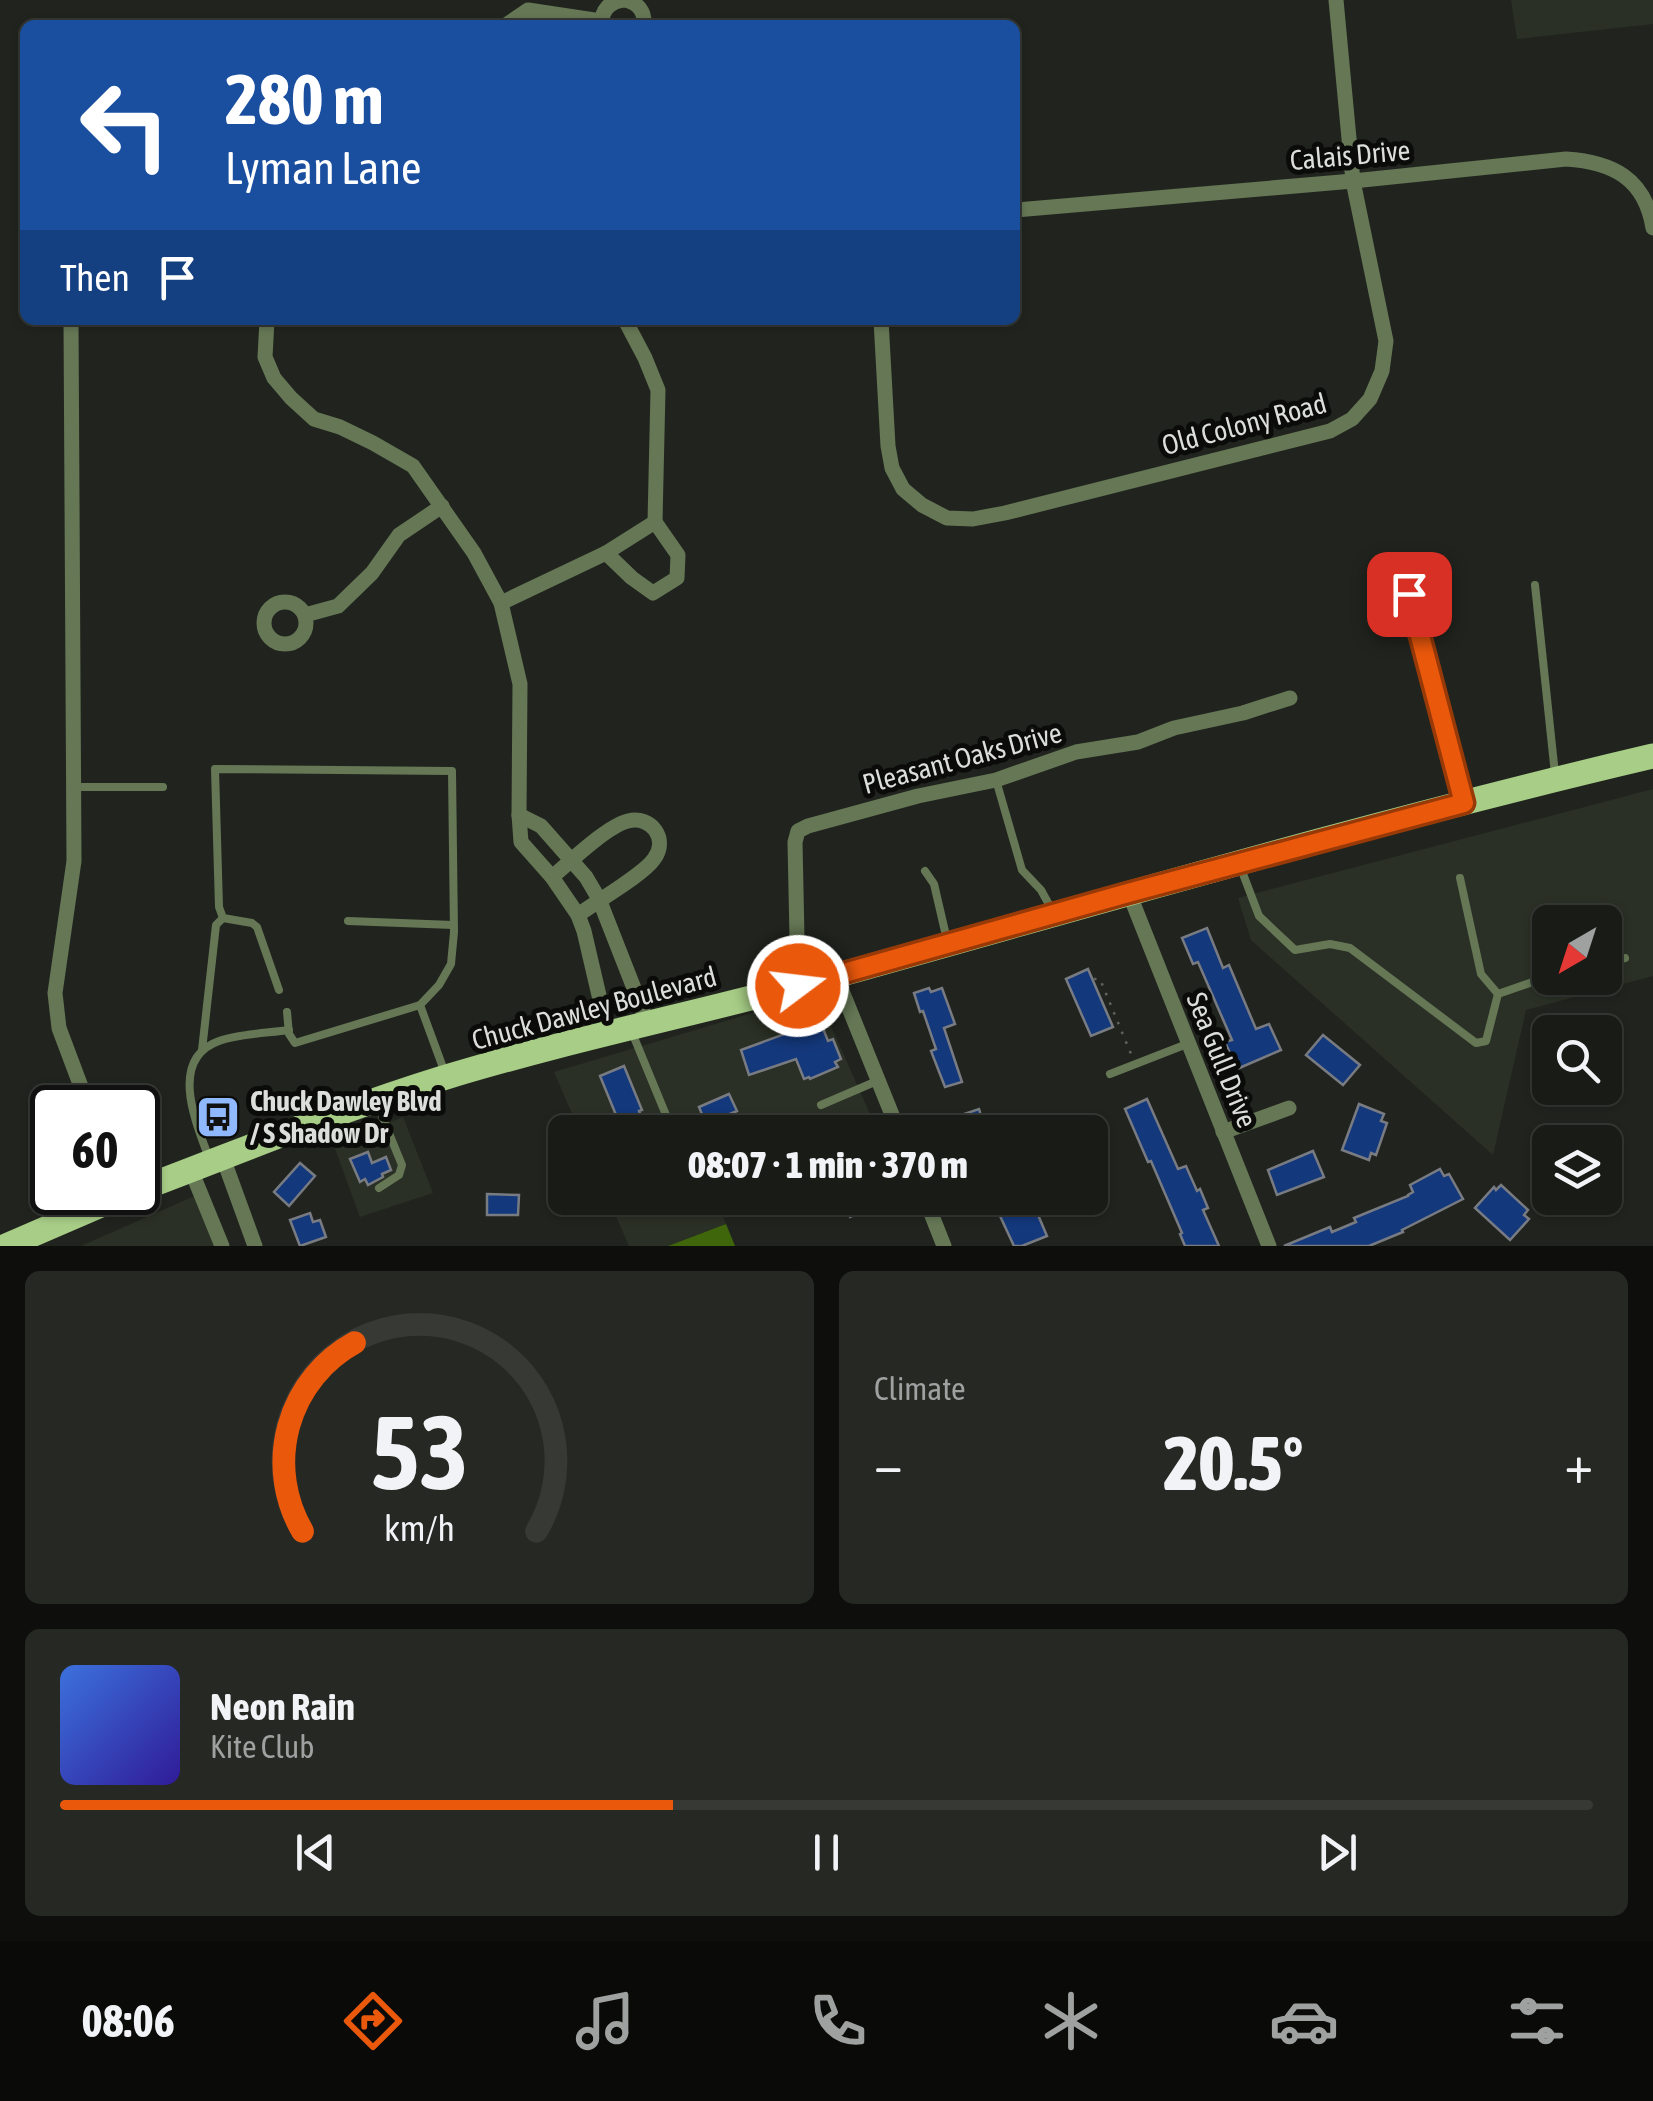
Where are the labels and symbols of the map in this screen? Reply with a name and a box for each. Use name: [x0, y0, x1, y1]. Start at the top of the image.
street label: Calais Drive: [1289, 134, 1411, 176]
street label: Old Colony Road: [1158, 387, 1330, 461]
pin: [1367, 552, 1452, 637]
street label: Pleasant Oaks Drive: [859, 716, 1065, 800]
north arrow: [1532, 905, 1622, 995]
position arrow: [746, 934, 850, 1038]
street label: Chuck Dawley Boulevard: [468, 960, 720, 1056]
street label: Sea Gull Drive: [1180, 988, 1264, 1132]
speed limit sign: 60: [30, 1085, 160, 1215]
place label: Chuck Dawley Blvd / S Shadow Dr: [250, 1085, 442, 1149]
bus stop icon: Chuck Dawley Blvd / S Shadow Dr: [195, 1094, 241, 1140]

